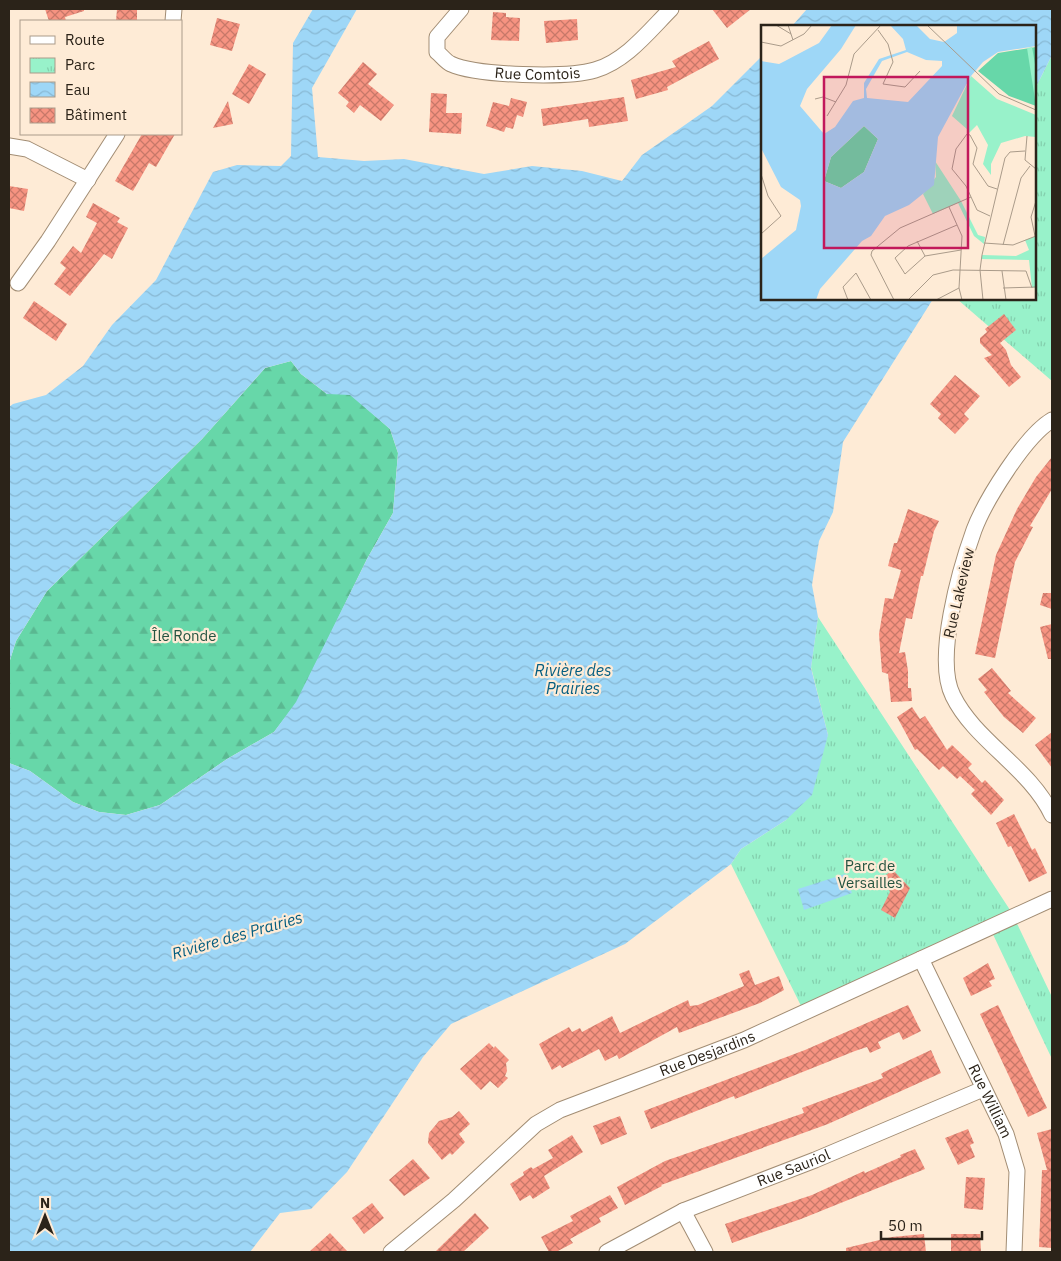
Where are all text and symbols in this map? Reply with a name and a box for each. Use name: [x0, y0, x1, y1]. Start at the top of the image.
legend: [20, 20, 182, 135]
inset map: [761, 25, 1036, 300]
text: Route: [65, 30, 105, 49]
text: Parc: [65, 55, 95, 74]
street label: Rue Comtois: [494, 63, 581, 84]
text: Eau: [65, 80, 90, 99]
text: Bâtiment: [65, 105, 127, 124]
street label: Rue Lakeview: [939, 545, 978, 640]
park label: Île Ronde: [151, 626, 217, 645]
water label: Rivière des Prairies: [534, 660, 612, 698]
park label: Parc de Versailles: [837, 856, 903, 892]
water label: Rivière des Prairies: [169, 907, 305, 963]
street label: Rue Desjardins: [657, 1026, 758, 1080]
street label: Rue William: [964, 1061, 1017, 1141]
street label: Rue Sauriol: [754, 1145, 833, 1191]
north arrow: [20, 1191, 70, 1241]
text: N: [40, 1194, 50, 1212]
scale bar: [881, 1208, 982, 1240]
text: 50 m: [888, 1216, 923, 1235]

